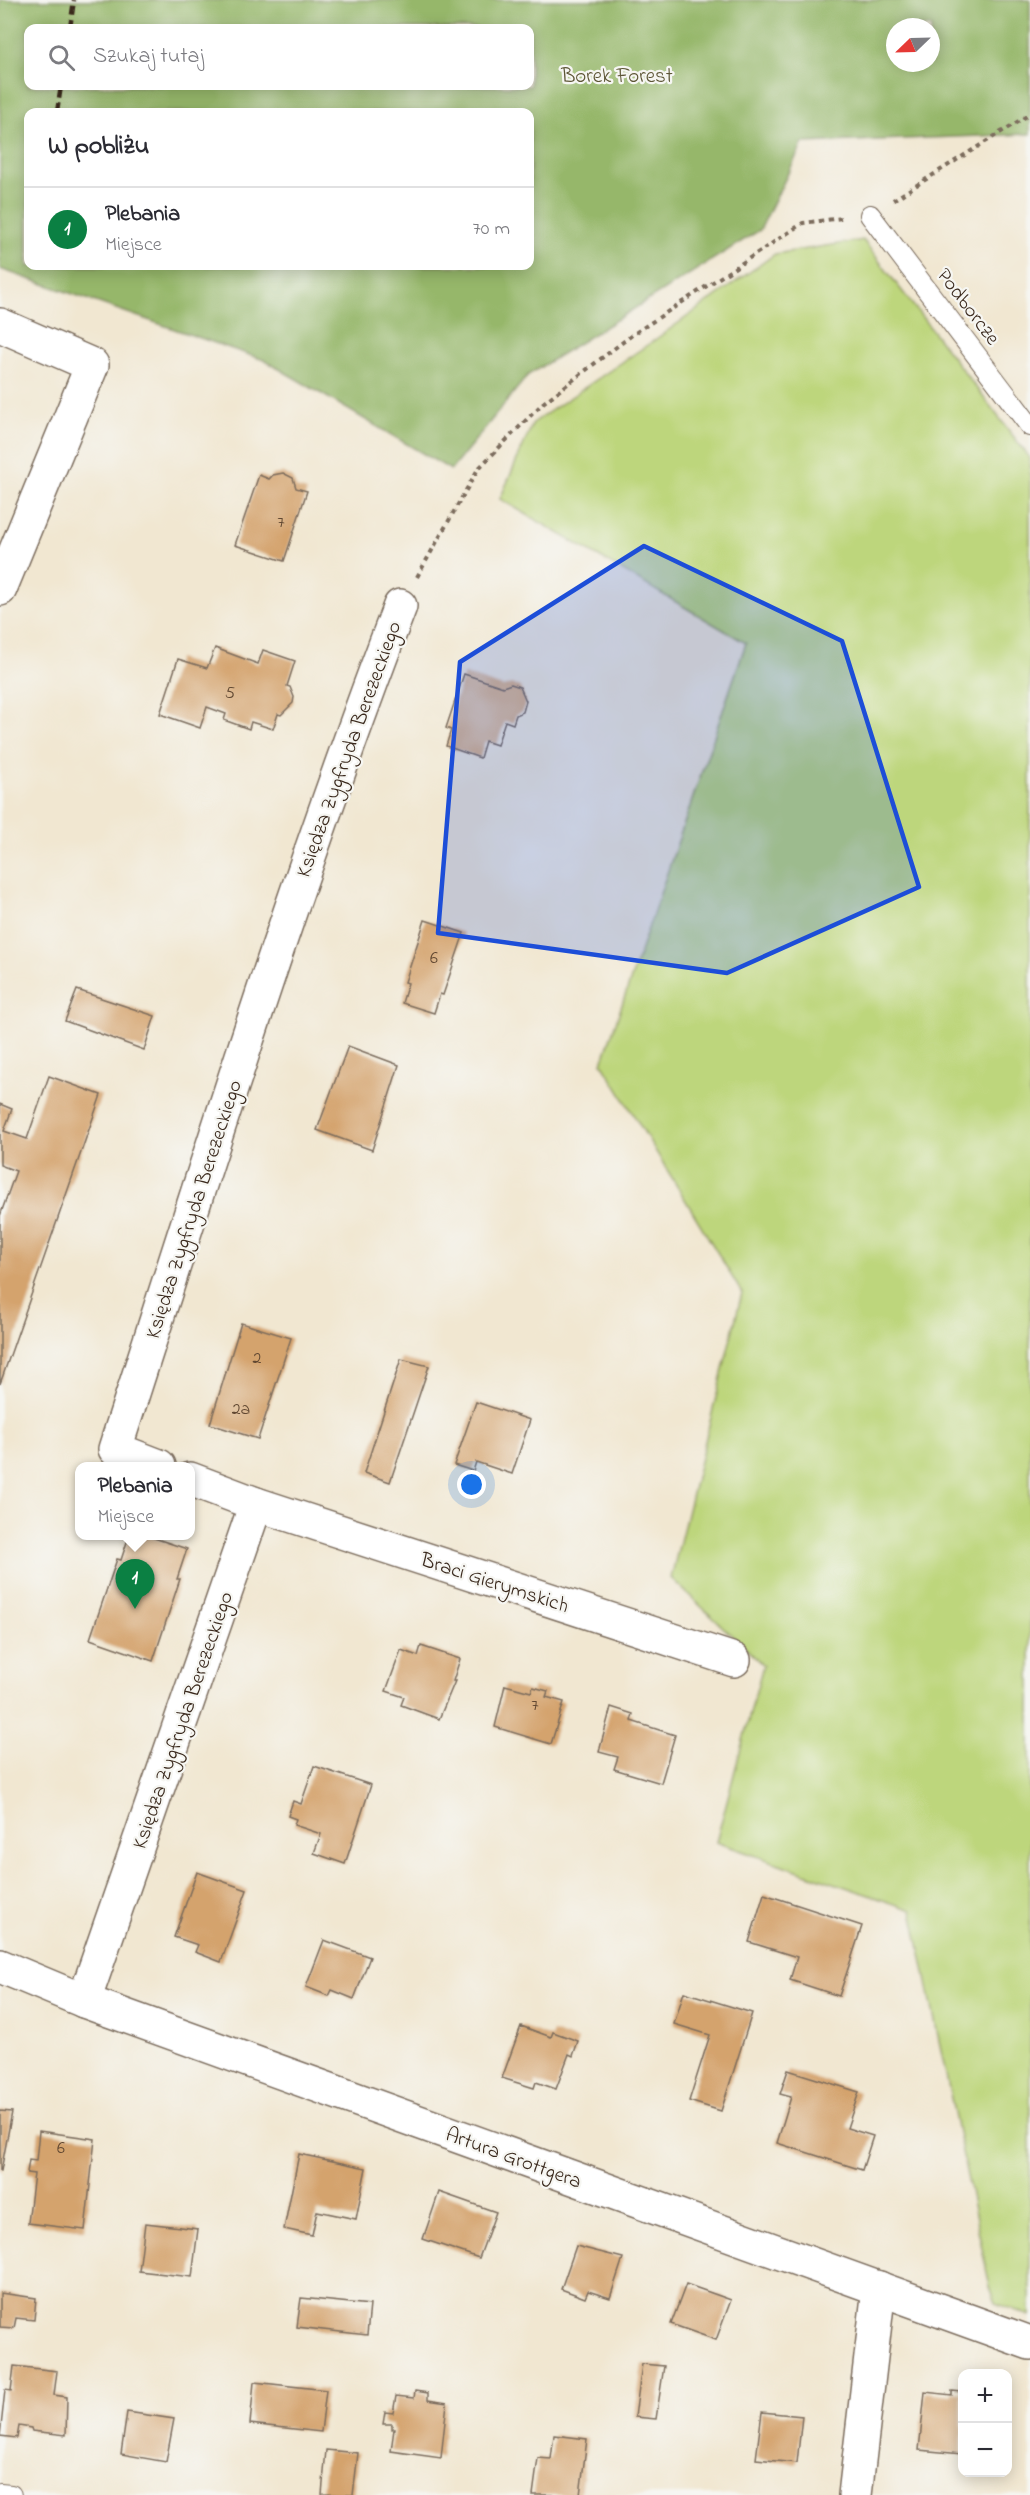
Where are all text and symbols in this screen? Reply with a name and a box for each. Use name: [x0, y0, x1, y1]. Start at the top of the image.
north arrow: [886, 18, 940, 72]
search box: [24, 24, 534, 90]
icon: search: [45, 41, 78, 74]
text: Szukaj tutaj: [93, 41, 204, 73]
park label: Borek Forest: [560, 62, 673, 92]
text: W pobliżu: [48, 128, 149, 166]
text: Plebania: [105, 199, 180, 231]
text: 1: [64, 215, 71, 244]
text: 70 m: [473, 215, 510, 244]
text: Miejsce: [105, 231, 162, 260]
street label: Podborcze: [928, 262, 1007, 353]
house number: 7: [277, 510, 285, 536]
street label: Księdza Zygfryda Berezeckiego: [290, 617, 412, 883]
house number: 5: [225, 681, 235, 707]
house number: 6: [430, 946, 438, 972]
street label: Księdza Zygfryda Berezeckiego: [139, 1076, 253, 1343]
house number: 2: [253, 1346, 262, 1372]
house number: 2a: [232, 1397, 250, 1423]
popup: [75, 1462, 195, 1540]
your location: [457, 1470, 486, 1499]
text: Plebania: [97, 1471, 173, 1503]
text: Miejsce: [97, 1503, 154, 1532]
street label: Braci Gierymskich: [415, 1546, 572, 1624]
pin: 1: [116, 1560, 154, 1609]
street label: Księdza Zygfryda Berezeckiego: [126, 1588, 244, 1854]
house number: 7: [531, 1693, 539, 1719]
street label: Artura Grottgera: [440, 2120, 586, 2199]
house number: 6: [57, 2136, 65, 2162]
map controls: [958, 2369, 1012, 2477]
button: +: [958, 2369, 1012, 2423]
button: −: [958, 2423, 1012, 2477]

